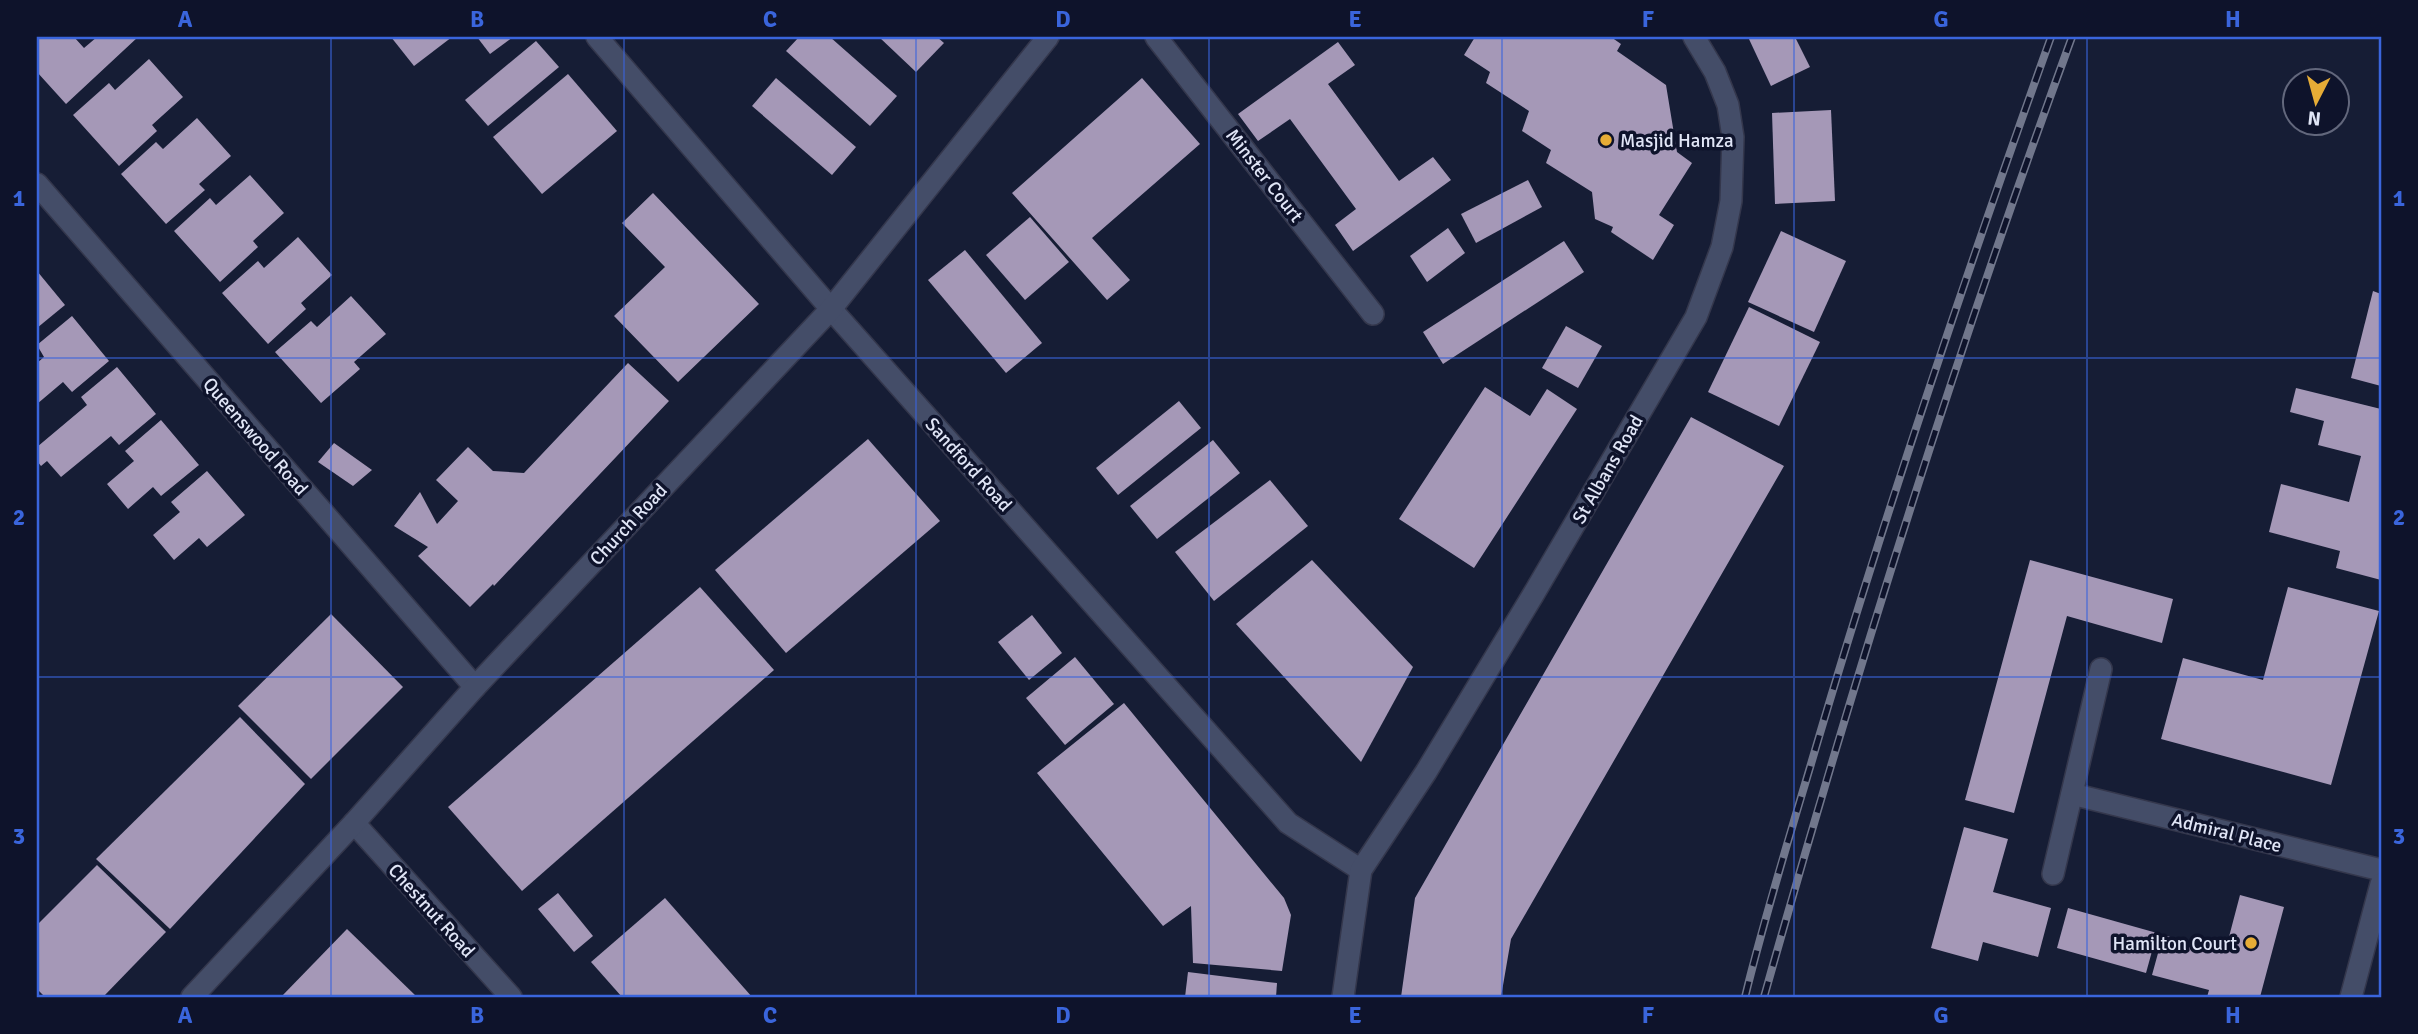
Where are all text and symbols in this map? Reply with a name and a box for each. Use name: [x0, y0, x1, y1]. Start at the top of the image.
text: A: [178, 5, 193, 34]
text: B: [470, 5, 484, 34]
text: C: [763, 5, 777, 34]
text: D: [1055, 5, 1071, 34]
text: E: [1348, 5, 1362, 34]
text: F: [1642, 5, 1654, 34]
text: G: [1933, 5, 1949, 34]
text: H: [2225, 5, 2241, 34]
north arrow: [2282, 66, 2352, 136]
text: N: [2307, 105, 2322, 131]
street label: Minster Court: [1220, 124, 1308, 227]
place label: Masjid Hamza: [1620, 129, 1734, 153]
marker: Masjid Hamza: [1598, 132, 1614, 148]
text: 1: [13, 184, 25, 213]
text: 1: [2393, 184, 2405, 213]
street label: Queenswood Road: [197, 373, 313, 501]
street label: St Albans Road: [1567, 411, 1649, 528]
street label: Sandford Road: [920, 413, 1017, 517]
street label: Church Road: [585, 479, 673, 571]
text: 2: [13, 503, 25, 532]
text: 2: [2393, 503, 2405, 532]
street label: Admiral Place: [2169, 808, 2284, 858]
text: 3: [13, 822, 25, 851]
text: 3: [2393, 822, 2405, 851]
street label: Chestnut Road: [383, 859, 480, 963]
place label: Hamilton Court: [2112, 932, 2237, 956]
marker: Hamilton Court: [2243, 935, 2259, 951]
text: A: [178, 1001, 193, 1030]
text: B: [470, 1001, 484, 1030]
text: C: [763, 1001, 777, 1030]
text: D: [1055, 1001, 1071, 1030]
text: E: [1348, 1001, 1362, 1030]
text: F: [1642, 1001, 1654, 1030]
text: G: [1933, 1001, 1949, 1030]
text: H: [2225, 1001, 2241, 1030]

